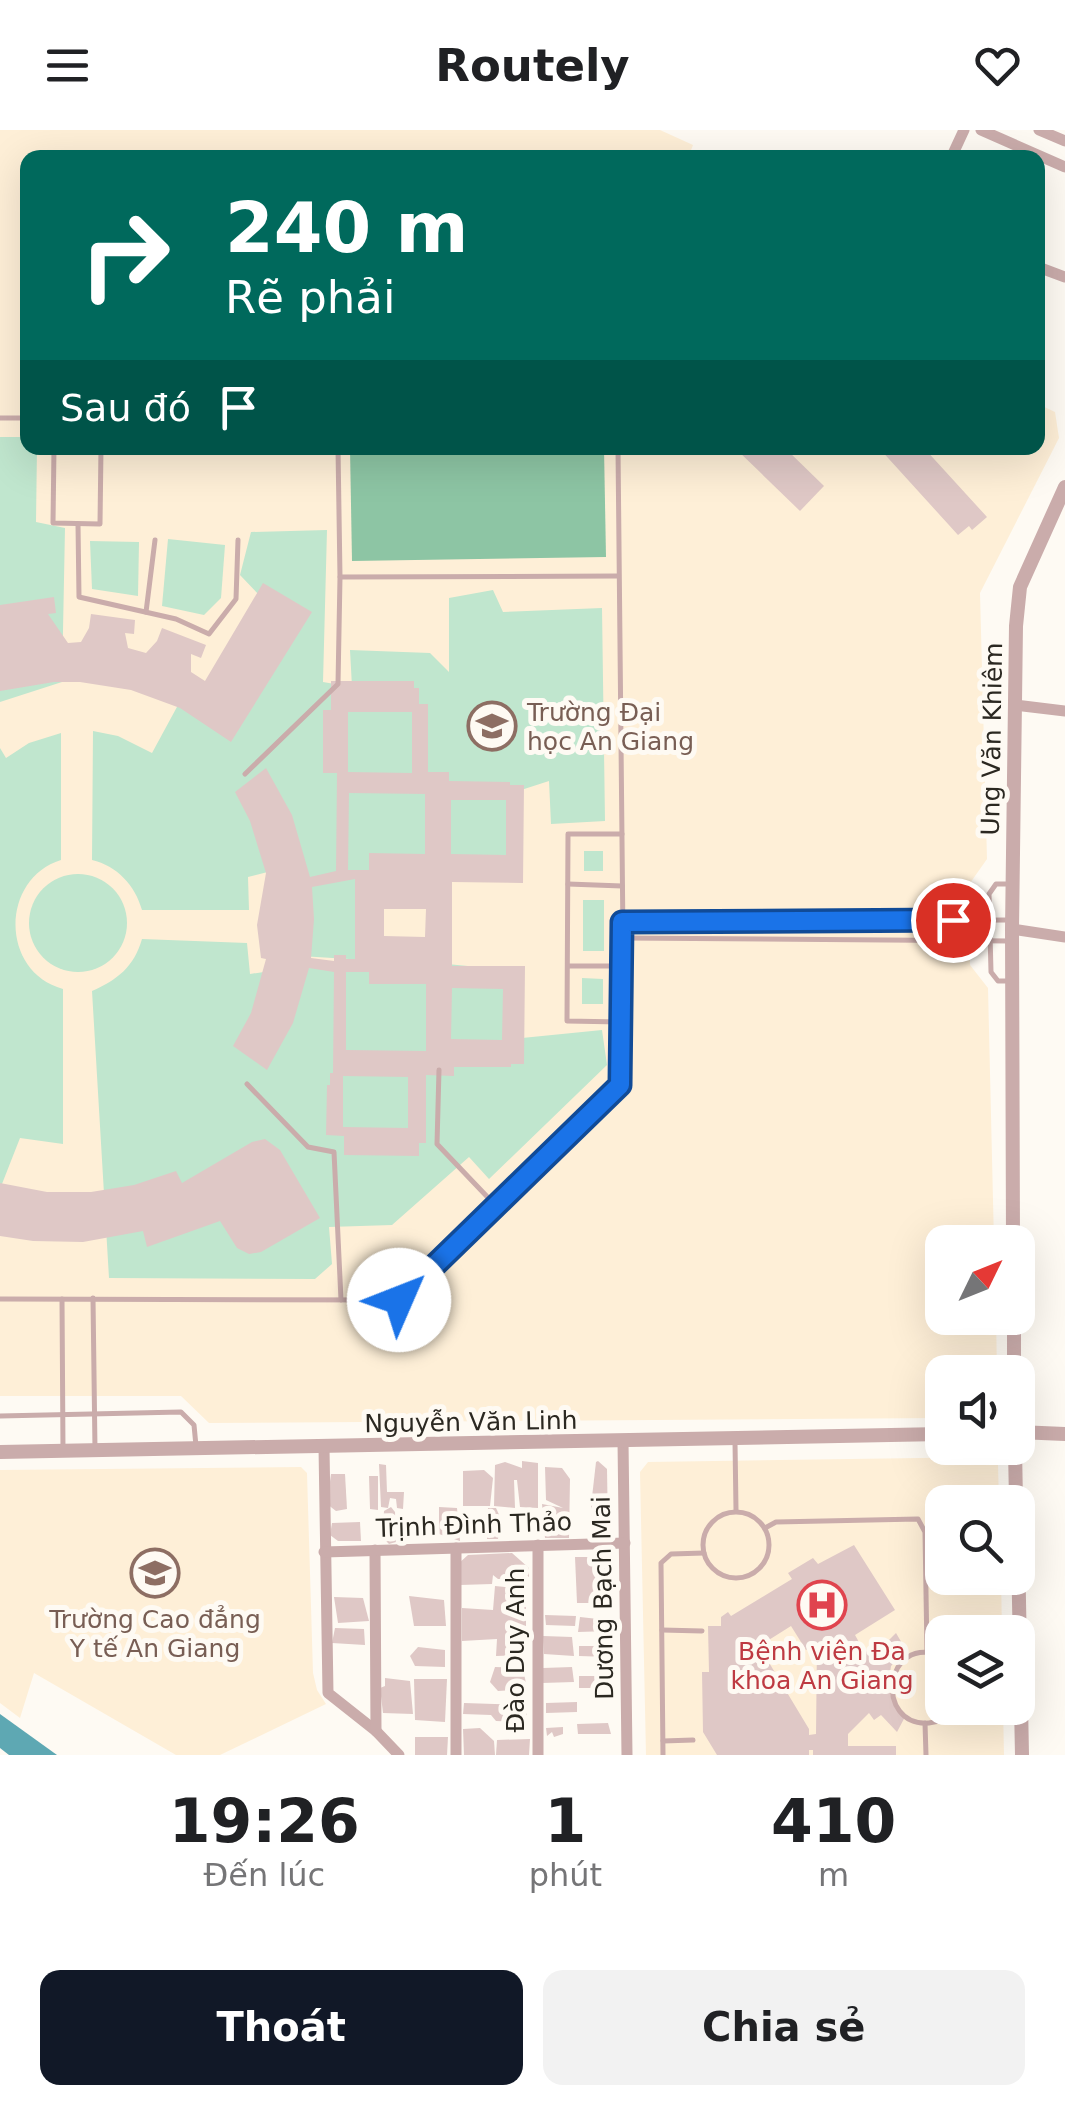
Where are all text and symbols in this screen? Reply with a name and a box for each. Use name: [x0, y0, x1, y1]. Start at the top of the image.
icon: menu: [40, 38, 95, 93]
icon: heart: [970, 38, 1025, 93]
text: Routely: [435, 39, 630, 92]
text: 240 m: [225, 187, 468, 269]
icon: right: [60, 190, 190, 320]
text: Rẽ phải: [225, 271, 395, 324]
icon: arrive: [211, 380, 266, 435]
text: Sau đó: [60, 386, 191, 430]
street label: Ung Văn Khiêm: [976, 642, 1008, 836]
place label: Trường Đại học An Giang: [526, 698, 694, 756]
school or university icon: Trường Đại học An Giang: [466, 700, 518, 752]
pin: [911, 878, 996, 963]
icon: arrive: [926, 893, 981, 948]
north arrow: [925, 1225, 1035, 1335]
map controls: [925, 1225, 1035, 1725]
position arrow: [347, 1248, 451, 1352]
button: sound: [925, 1355, 1035, 1465]
street label: Nguyễn Văn Linh: [364, 1406, 578, 1438]
button: search: [925, 1485, 1035, 1595]
street label: Dương Bạch Mai: [587, 1496, 619, 1700]
street label: Trịnh Đình Thảo: [374, 1507, 573, 1543]
school or university icon: Trường Cao đẳng Y tế An Giang: [129, 1547, 181, 1599]
street label: Đào Duy Anh: [501, 1568, 530, 1732]
hospital icon: Bệnh viện Đa khoa An Giang: [796, 1579, 848, 1631]
place label: Trường Cao đẳng Y tế An Giang: [48, 1605, 261, 1663]
button: layers: [925, 1615, 1035, 1725]
place label: Bệnh viện Đa khoa An Giang: [730, 1637, 914, 1695]
text: 19:26: [169, 1786, 360, 1856]
text: 1: [544, 1786, 586, 1856]
text: 410: [771, 1786, 896, 1856]
text: Đến lúc: [203, 1856, 325, 1894]
text: phút: [529, 1856, 602, 1894]
text: m: [818, 1856, 849, 1894]
button: Thoát: [40, 1970, 523, 2085]
button: Chia sẻ: [543, 1970, 1025, 2085]

